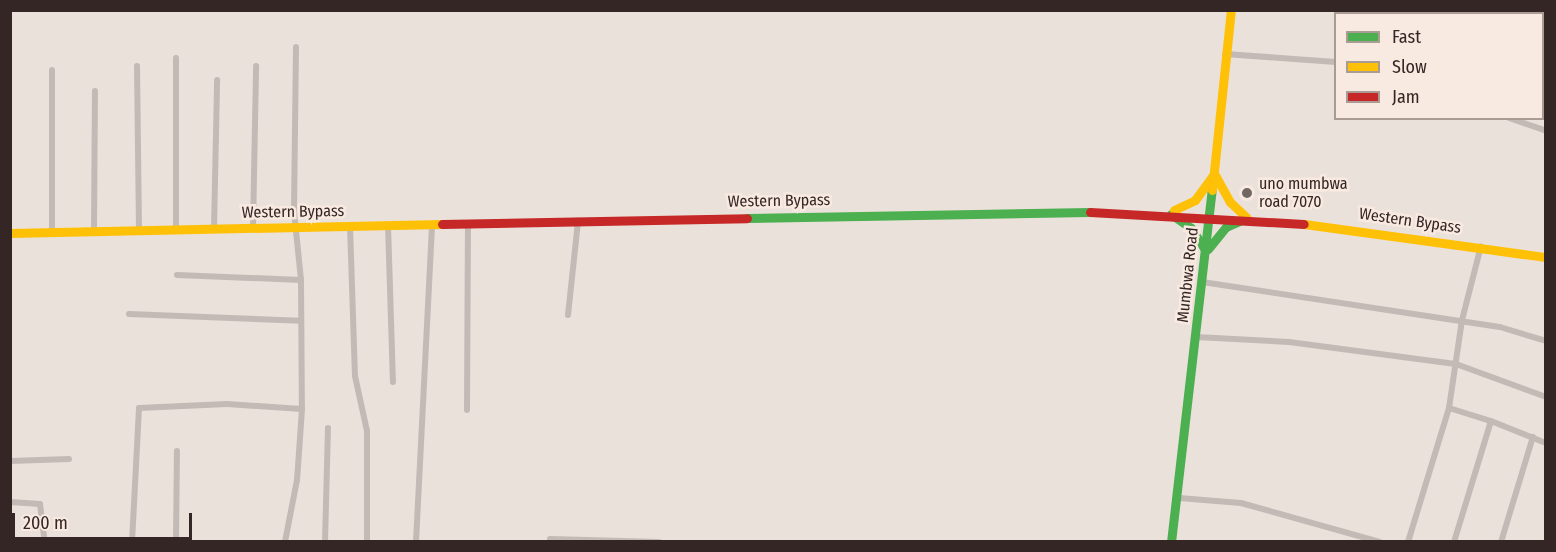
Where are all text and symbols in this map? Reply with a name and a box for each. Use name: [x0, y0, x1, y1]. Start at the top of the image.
legend: [1334, 12, 1544, 120]
text: Fast: [1392, 26, 1421, 48]
text: Slow: [1392, 56, 1427, 78]
text: Jam: [1392, 86, 1420, 108]
place label: uno mumbwa road 7070: [1259, 174, 1348, 212]
marker: uno mumbwa road 7070: [1240, 186, 1254, 200]
street label: Western Bypass: [727, 191, 831, 211]
street label: Western Bypass: [241, 202, 345, 222]
street label: Western Bypass: [1358, 204, 1462, 238]
street label: Mumbwa Road: [1173, 226, 1203, 324]
scale bar: [15, 501, 195, 539]
text: 200 m: [23, 512, 68, 534]

